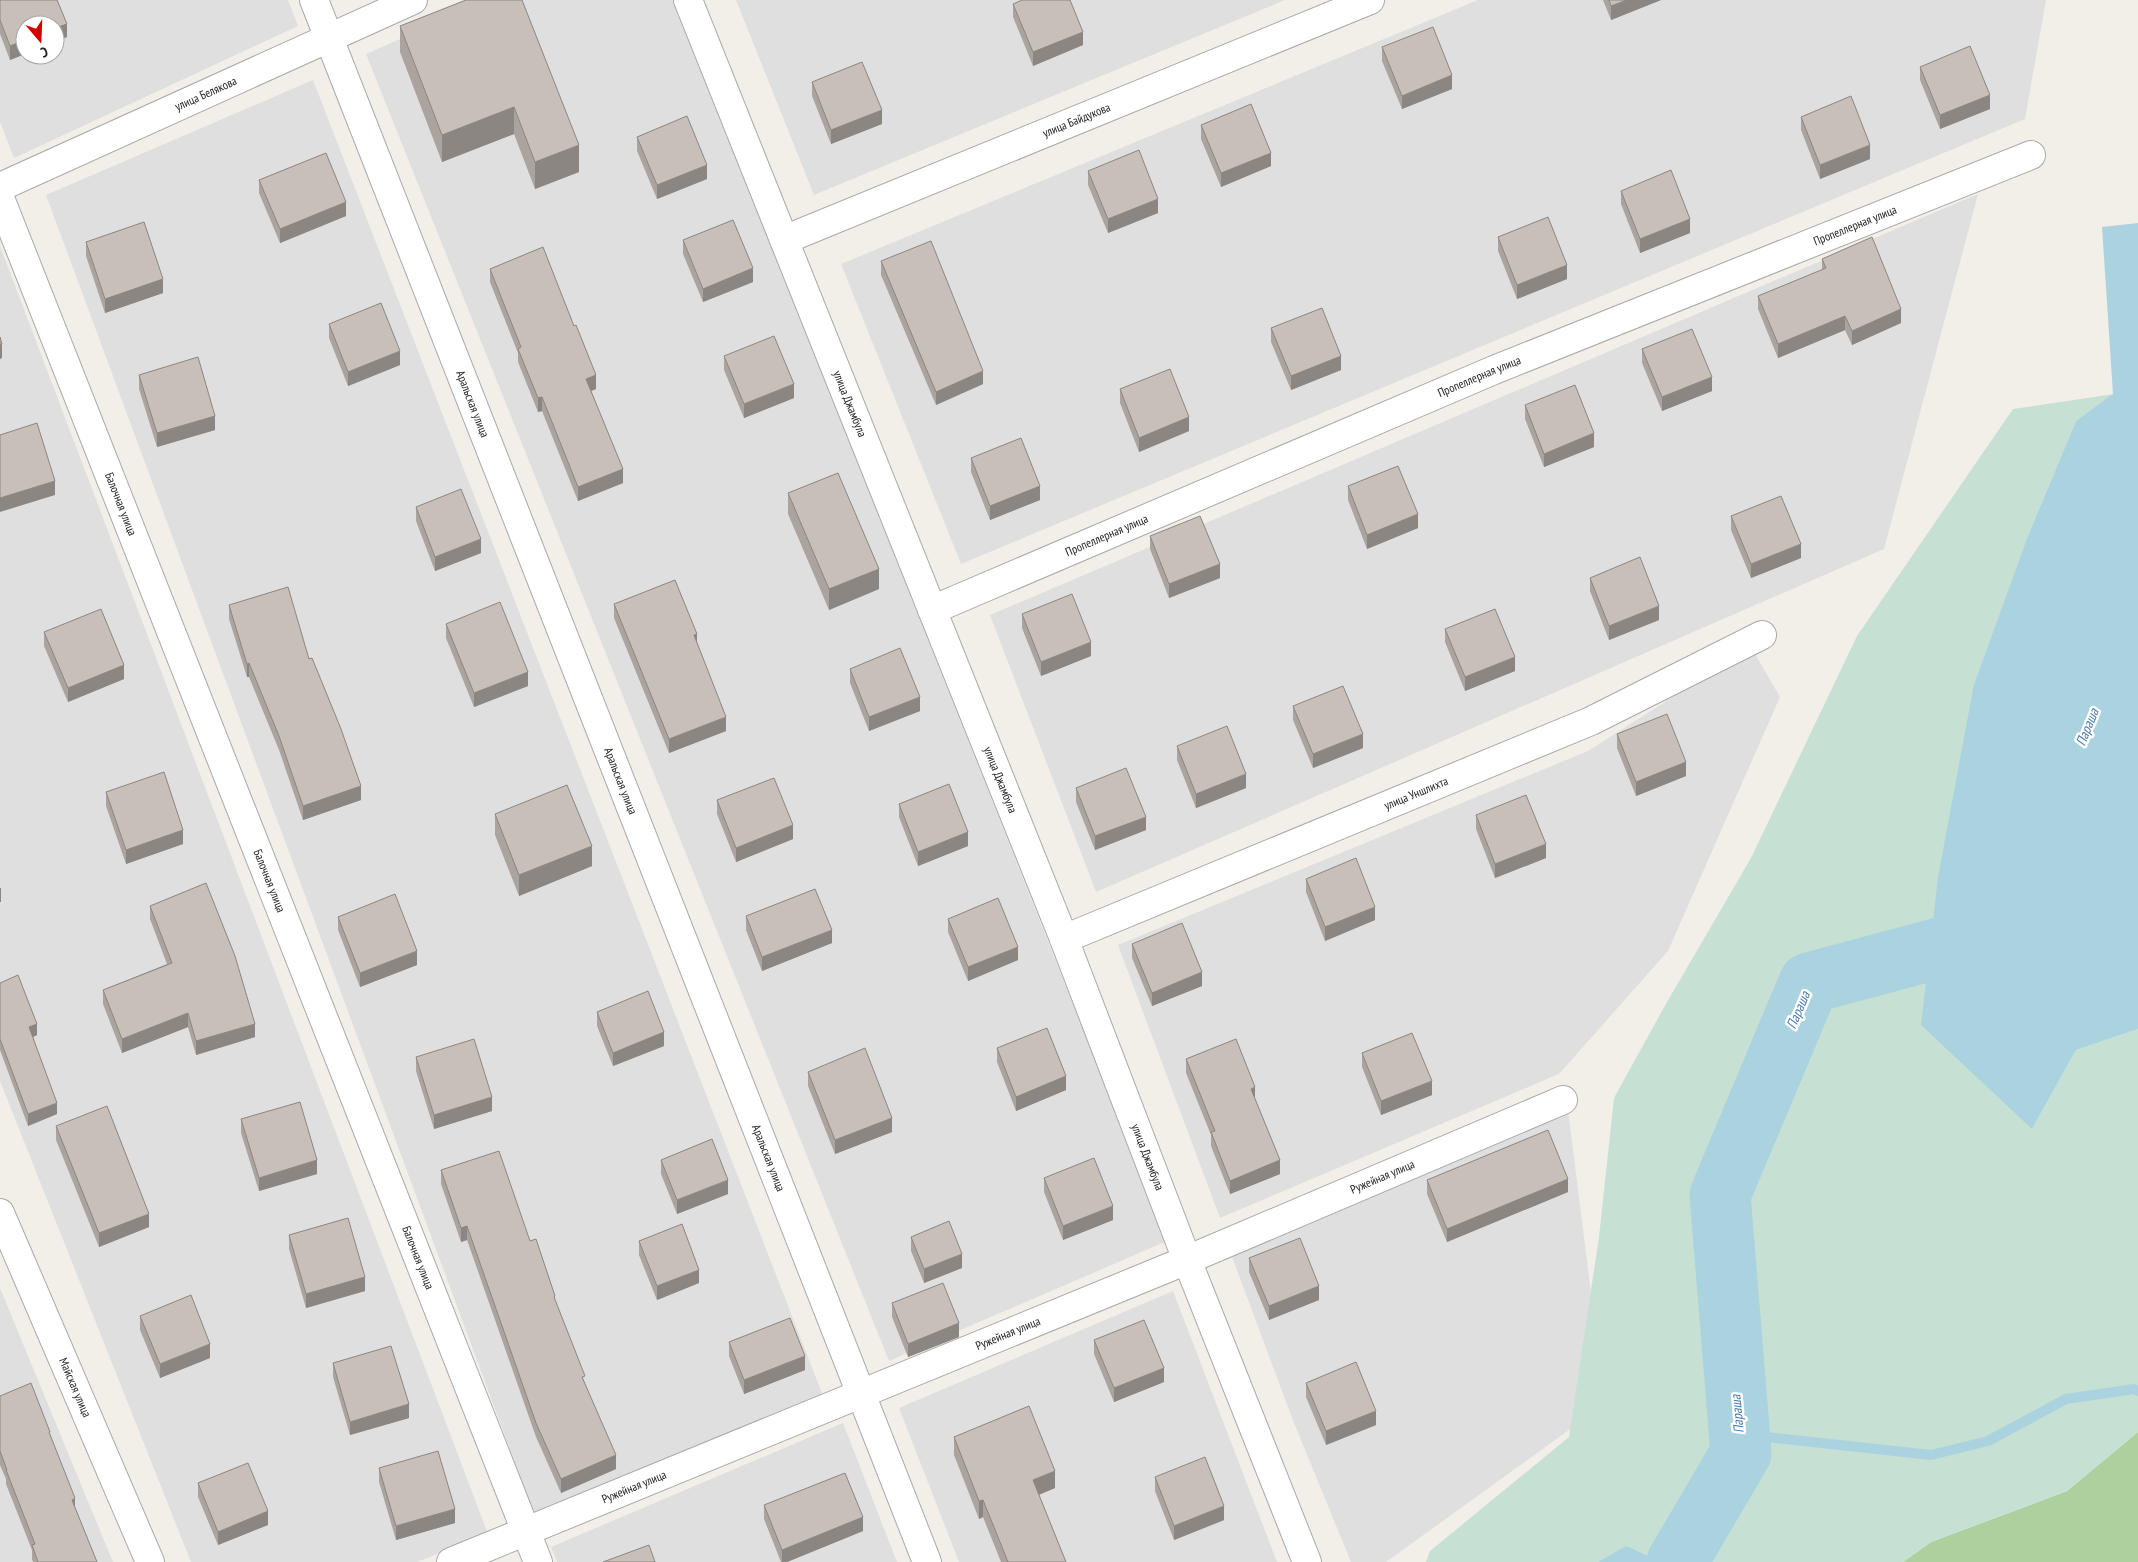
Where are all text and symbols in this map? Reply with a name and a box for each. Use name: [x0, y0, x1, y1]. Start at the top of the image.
north arrow: [15, 15, 65, 65]
text: С: [38, 43, 50, 62]
street label: улица Белякова: [172, 73, 239, 114]
street label: улица Байдукова: [1040, 99, 1112, 140]
street label: Пропеллерная улица: [1811, 202, 1899, 248]
street label: Пропеллерная улица: [1435, 352, 1523, 400]
street label: Аральская улица: [453, 368, 493, 440]
street label: улица Джамбула: [830, 368, 870, 439]
street label: Балочная улица: [102, 470, 140, 538]
street label: Пропеллерная улица: [1063, 511, 1150, 559]
water label: Параша: [2071, 704, 2103, 748]
street label: улица Джамбула: [981, 744, 1021, 815]
street label: Аральская улица: [601, 745, 641, 817]
street label: улица Уншлихта: [1382, 773, 1450, 813]
street label: Балочная улица: [251, 847, 289, 915]
water label: Параша: [1782, 987, 1814, 1031]
street label: улица Джамбула: [1128, 1121, 1168, 1193]
street label: Аральская улица: [749, 1122, 789, 1194]
street label: Ружейная улица: [1348, 1156, 1417, 1197]
street label: Балочная улица: [399, 1224, 438, 1291]
street label: Ружейная улица: [973, 1313, 1042, 1353]
street label: Майская улица: [56, 1355, 95, 1420]
water label: Параша: [1726, 1393, 1748, 1434]
street label: Ружейная улица: [600, 1466, 669, 1506]

